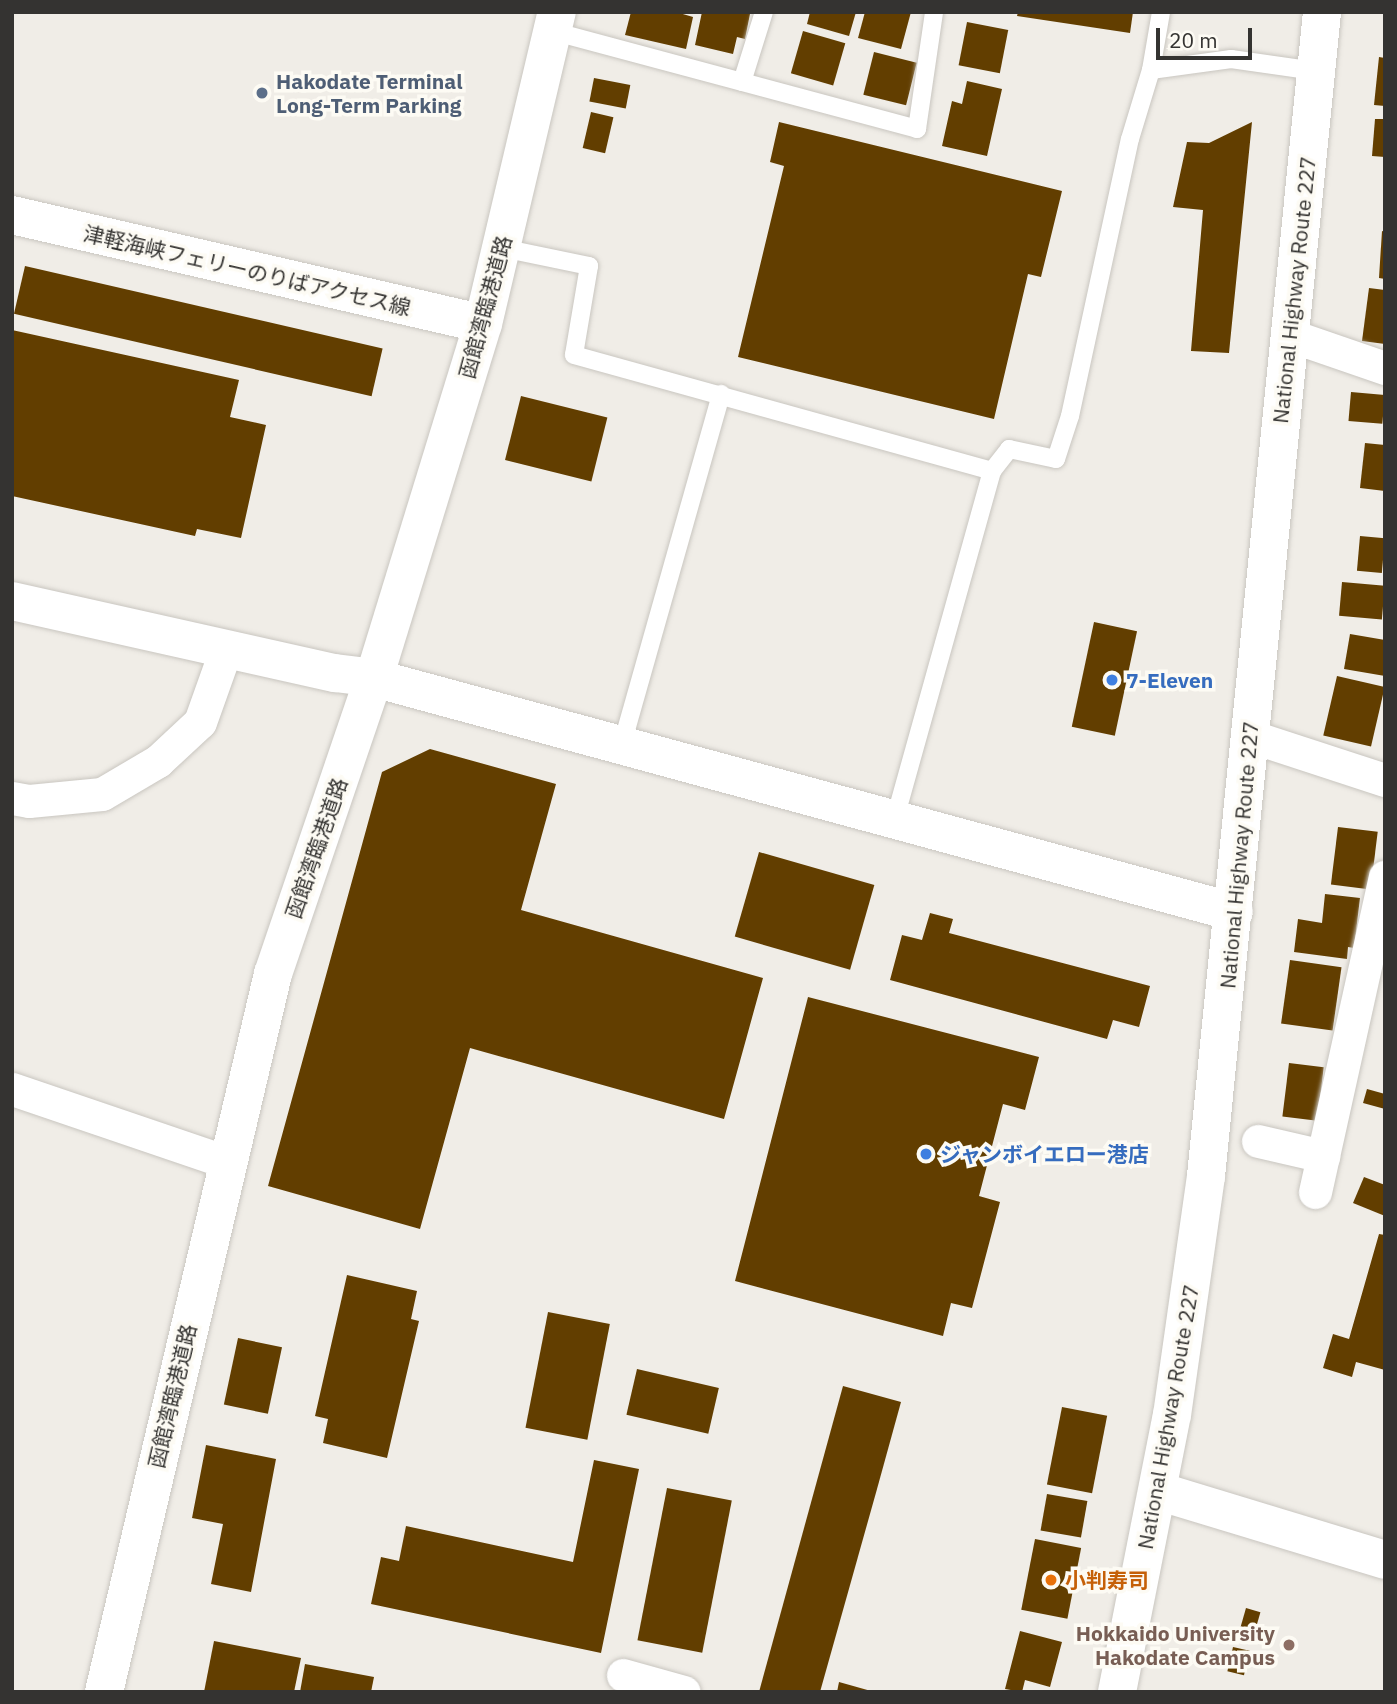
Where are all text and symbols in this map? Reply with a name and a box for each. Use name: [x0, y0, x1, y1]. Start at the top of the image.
scale bar: [1159, 14, 1255, 58]
text: 20 m: [1169, 26, 1218, 54]
place label: Hakodate Terminal Long-Term Parking: [276, 68, 463, 118]
marker: Hakodate Terminal Long-Term Parking: [254, 85, 270, 101]
street label: National Highway Route 227: [1267, 155, 1321, 425]
street label: 津軽海峡フェリーのりばアクセス線: [80, 220, 414, 320]
street label: 函館湾臨港道路: [454, 233, 516, 381]
place label: 7-Eleven: [1126, 667, 1213, 693]
marker: 7-Eleven: [1104, 672, 1120, 688]
street label: National Highway Route 227: [1215, 720, 1263, 990]
street label: 函館湾臨港道路: [280, 774, 352, 922]
place label: ジャンボイエロー港店: [940, 1141, 1150, 1167]
marker: ジャンボイエロー港店: [918, 1146, 934, 1162]
street label: National Highway Route 227: [1132, 1283, 1204, 1551]
street label: 函館湾臨港道路: [143, 1322, 201, 1470]
place label: 小判寿司: [1065, 1567, 1149, 1593]
marker: 小判寿司: [1043, 1572, 1059, 1588]
place label: Hokkaido University Hakodate Campus: [1076, 1620, 1275, 1670]
marker: Hokkaido University Hakodate Campus: [1281, 1637, 1297, 1653]

